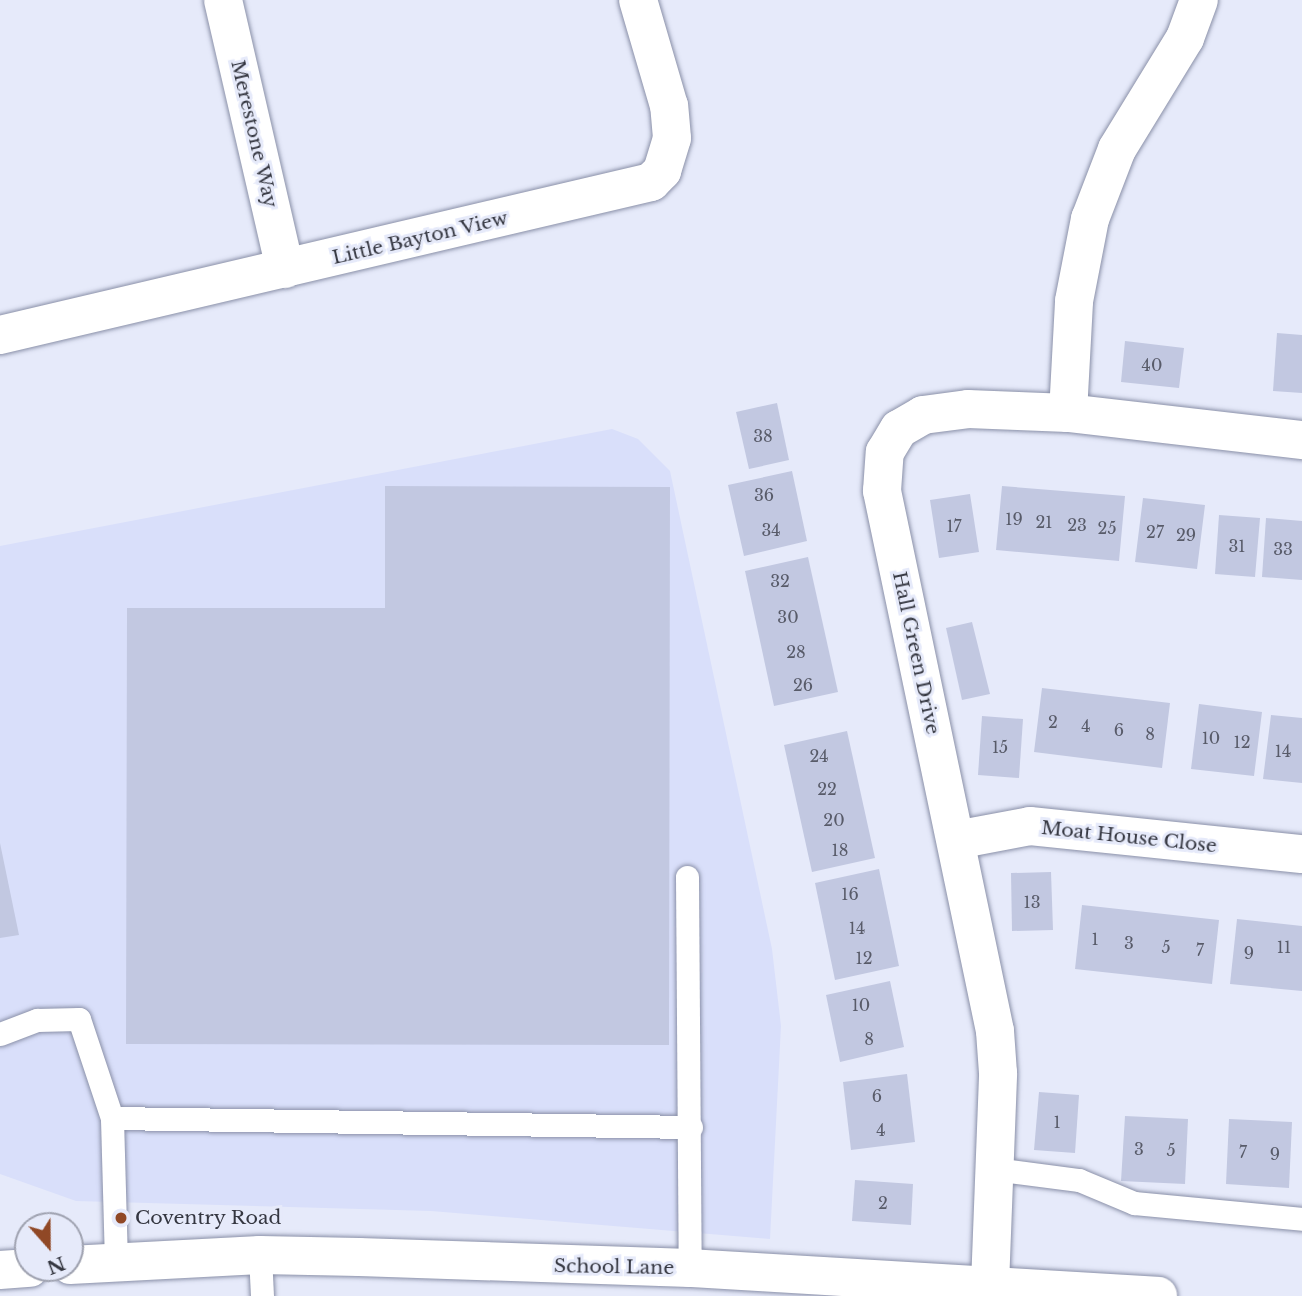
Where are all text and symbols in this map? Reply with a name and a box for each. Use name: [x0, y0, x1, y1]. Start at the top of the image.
street label: Merestone Way: [226, 58, 282, 210]
street label: Little Bayton View: [330, 207, 510, 269]
house number: 40: [1142, 355, 1162, 375]
house number: 38: [753, 426, 773, 446]
house number: 36: [754, 485, 774, 505]
house number: 19: [1005, 509, 1023, 529]
house number: 21: [1036, 512, 1052, 532]
house number: 23: [1067, 515, 1087, 535]
house number: 17: [946, 516, 962, 536]
house number: 25: [1098, 518, 1116, 538]
house number: 34: [761, 520, 781, 540]
house number: 27: [1146, 522, 1164, 542]
house number: 29: [1176, 525, 1196, 545]
house number: 31: [1229, 536, 1245, 556]
house number: 33: [1273, 539, 1293, 559]
street label: Hall Green Drive: [888, 569, 944, 737]
house number: 32: [770, 571, 790, 591]
house number: 30: [777, 607, 799, 627]
house number: 28: [786, 642, 806, 662]
house number: 26: [793, 675, 813, 695]
house number: 2: [1048, 712, 1058, 732]
house number: 4: [1081, 716, 1091, 736]
house number: 6: [1114, 720, 1124, 740]
house number: 8: [1145, 724, 1155, 744]
house number: 10: [1202, 728, 1220, 748]
house number: 12: [1234, 732, 1250, 752]
house number: 15: [992, 737, 1008, 757]
house number: 14: [1275, 741, 1291, 761]
house number: 24: [809, 746, 829, 766]
house number: 22: [817, 779, 837, 799]
house number: 20: [823, 810, 845, 830]
street label: Moat House Close: [1040, 816, 1218, 858]
house number: 18: [832, 840, 848, 860]
house number: 16: [841, 884, 859, 904]
house number: 13: [1024, 892, 1040, 912]
house number: 14: [849, 918, 865, 938]
house number: 1: [1091, 929, 1099, 949]
house number: 3: [1124, 933, 1134, 953]
house number: 5: [1161, 937, 1171, 957]
house number: 11: [1277, 937, 1291, 957]
house number: 7: [1196, 940, 1204, 960]
house number: 9: [1244, 943, 1254, 963]
house number: 12: [856, 948, 872, 968]
house number: 10: [852, 995, 870, 1015]
house number: 8: [864, 1029, 874, 1049]
house number: 6: [872, 1086, 882, 1106]
house number: 1: [1053, 1112, 1061, 1132]
house number: 4: [876, 1120, 886, 1140]
house number: 3: [1134, 1139, 1144, 1159]
house number: 5: [1166, 1140, 1176, 1160]
house number: 7: [1239, 1142, 1247, 1162]
house number: 9: [1270, 1144, 1280, 1164]
house number: 2: [878, 1193, 888, 1213]
place label: Coventry Road: [135, 1207, 282, 1229]
marker: Coventry Road: [113, 1210, 129, 1226]
north arrow: [14, 1212, 84, 1282]
text: N: [44, 1251, 68, 1279]
street label: School Lane: [554, 1255, 674, 1279]

